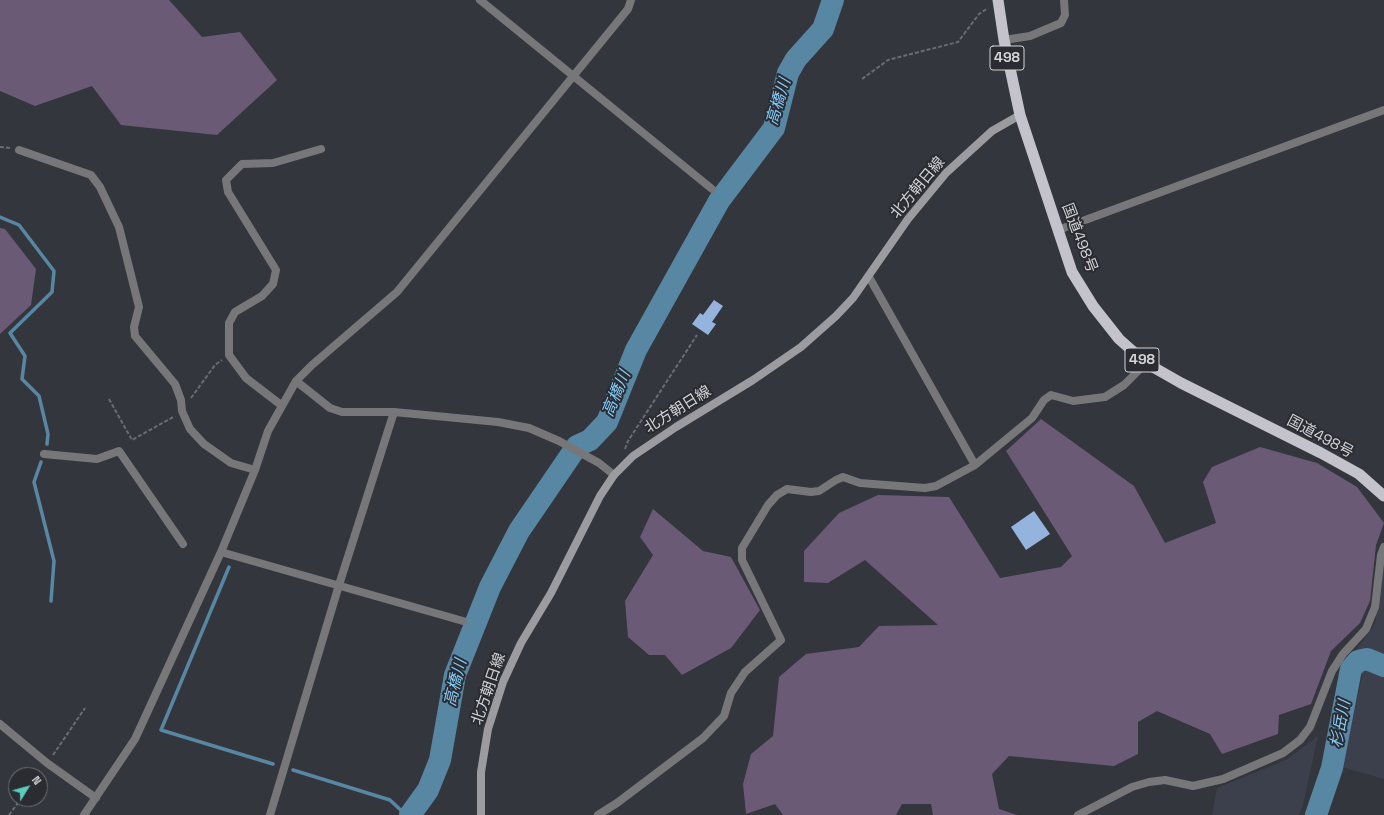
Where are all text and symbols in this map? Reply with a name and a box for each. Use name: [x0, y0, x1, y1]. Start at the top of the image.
road number: 498: [990, 46, 1024, 70]
water label: 高橋川: [763, 76, 795, 128]
street label: 北方朝日線: [887, 153, 949, 223]
street label: 国道498号: [1058, 201, 1100, 275]
road number: 498: [1125, 348, 1159, 372]
water label: 高橋川: [599, 368, 635, 420]
street label: 北方朝日線: [641, 382, 715, 438]
street label: 国道498号: [1284, 412, 1356, 462]
street label: 北方朝日線: [468, 651, 510, 727]
water label: 高橋川: [441, 657, 471, 709]
water label: 杉岳川: [1327, 699, 1355, 749]
north arrow: [8, 767, 48, 807]
text: N: [29, 773, 45, 788]

